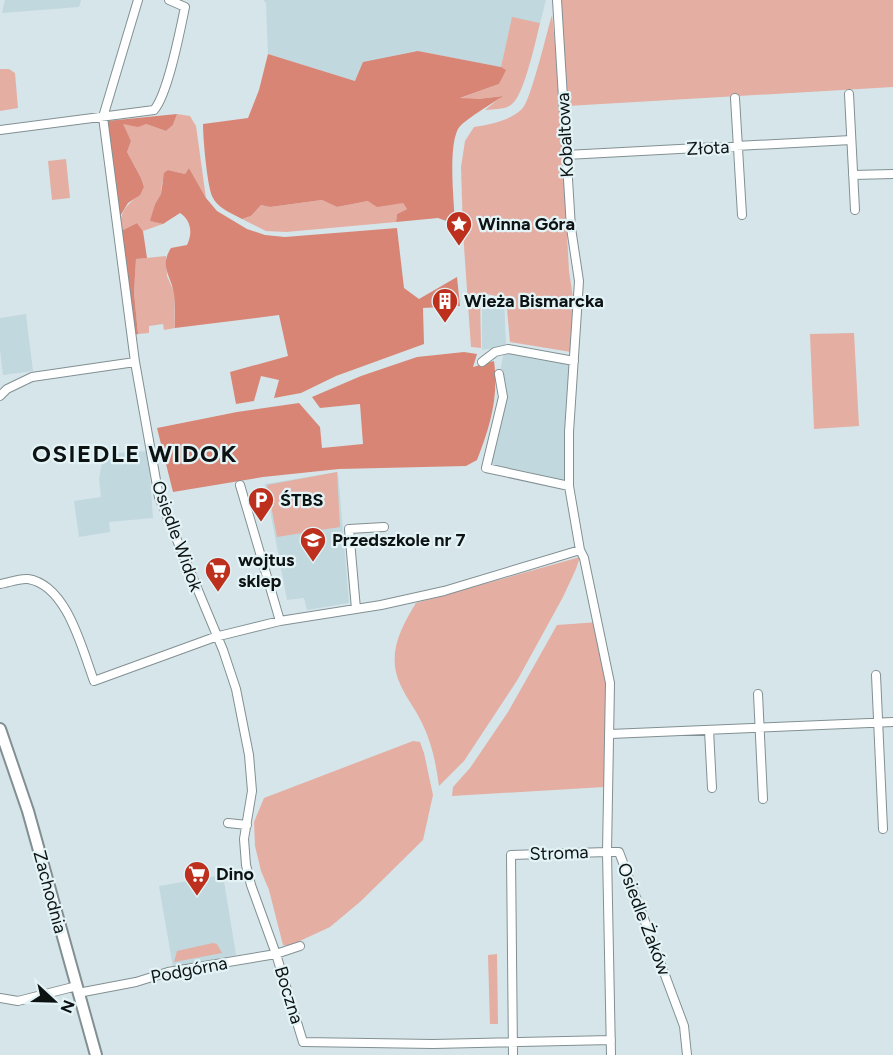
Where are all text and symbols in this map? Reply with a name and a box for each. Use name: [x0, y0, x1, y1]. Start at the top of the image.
street label: Kobaltowa: [552, 92, 578, 178]
street label: Złota: [686, 136, 730, 160]
place icon: Winna Góra: [444, 209, 474, 247]
place label: Winna Góra: [478, 213, 575, 235]
building icon: Wieża Bismarcka: [430, 286, 460, 324]
place label: Wieża Bismarcka: [464, 290, 604, 312]
district label: OSIEDLE WIDOK: [32, 439, 238, 468]
street label: Osiedle Widok: [147, 478, 207, 595]
parking icon: ŚTBS: [246, 485, 276, 523]
place label: ŚTBS: [280, 489, 323, 511]
school or university icon: Przedszkole nr 7: [298, 525, 328, 563]
place label: Przedszkole nr 7: [332, 529, 466, 551]
place label: wojtus sklep: [238, 549, 295, 592]
supermarket icon: wojtus sklep: [203, 555, 233, 593]
street label: Stroma: [529, 841, 589, 865]
street label: Zachodnia: [28, 848, 72, 936]
supermarket icon: Dino: [182, 859, 212, 897]
street label: Osiedle Żaków: [612, 860, 676, 978]
place label: Dino: [216, 863, 254, 885]
street label: Podgórna: [149, 952, 229, 988]
street label: Boczna: [270, 963, 308, 1027]
north arrow: [24, 971, 84, 1031]
text: N: [56, 997, 79, 1016]

